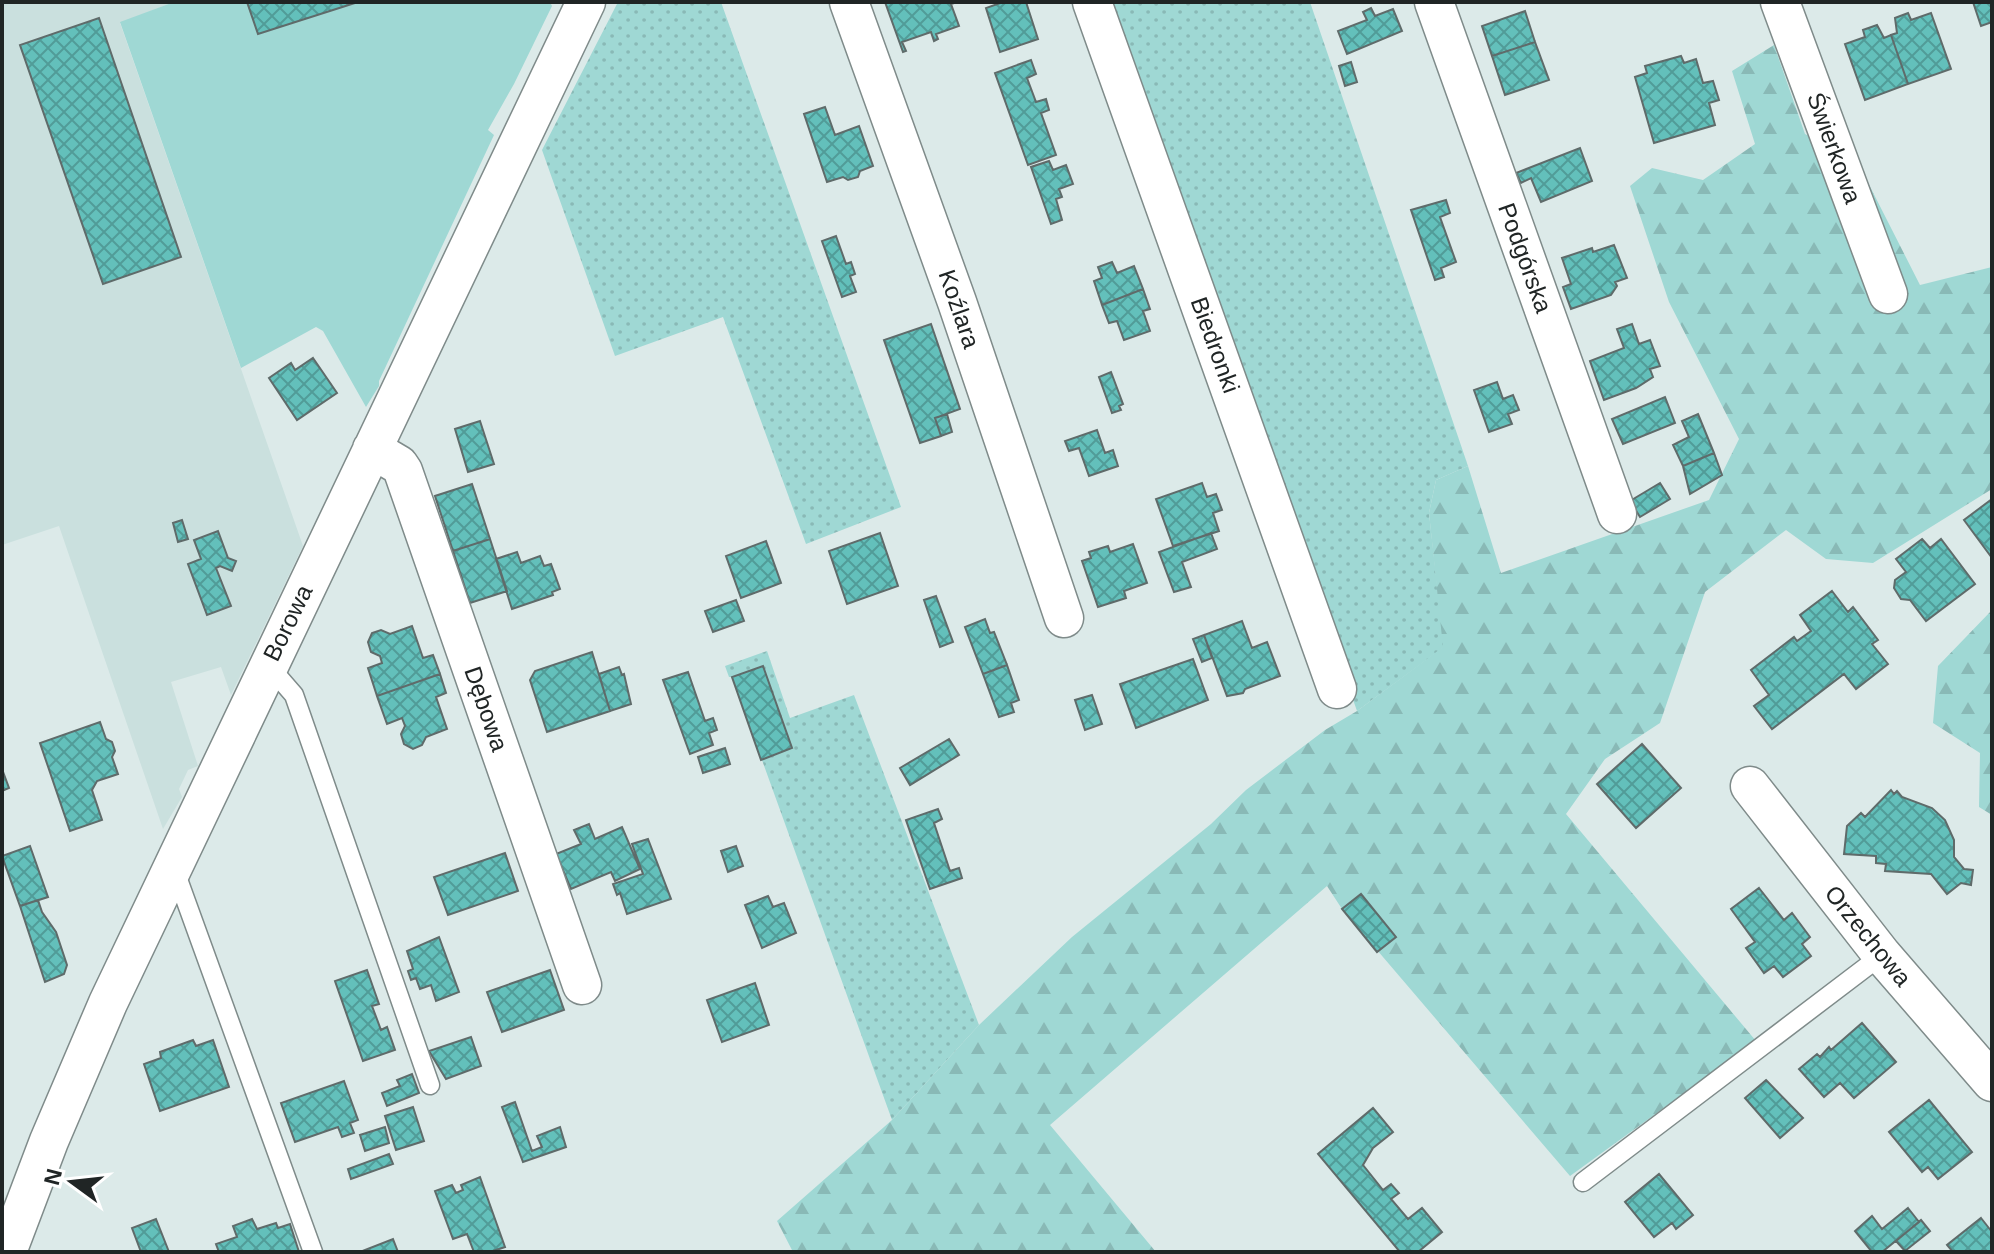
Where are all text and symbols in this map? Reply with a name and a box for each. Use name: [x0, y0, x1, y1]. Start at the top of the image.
street label: Świerkowa: [1802, 89, 1867, 208]
street label: Podgórska: [1493, 199, 1558, 317]
street label: Koźlara: [933, 266, 986, 352]
street label: Biedronki: [1186, 293, 1245, 396]
street label: Borowa: [258, 580, 318, 665]
street label: Dębowa: [459, 663, 514, 755]
street label: Orzechowa: [1820, 880, 1917, 992]
north arrow: [32, 1142, 112, 1222]
text: N: [39, 1166, 67, 1188]

